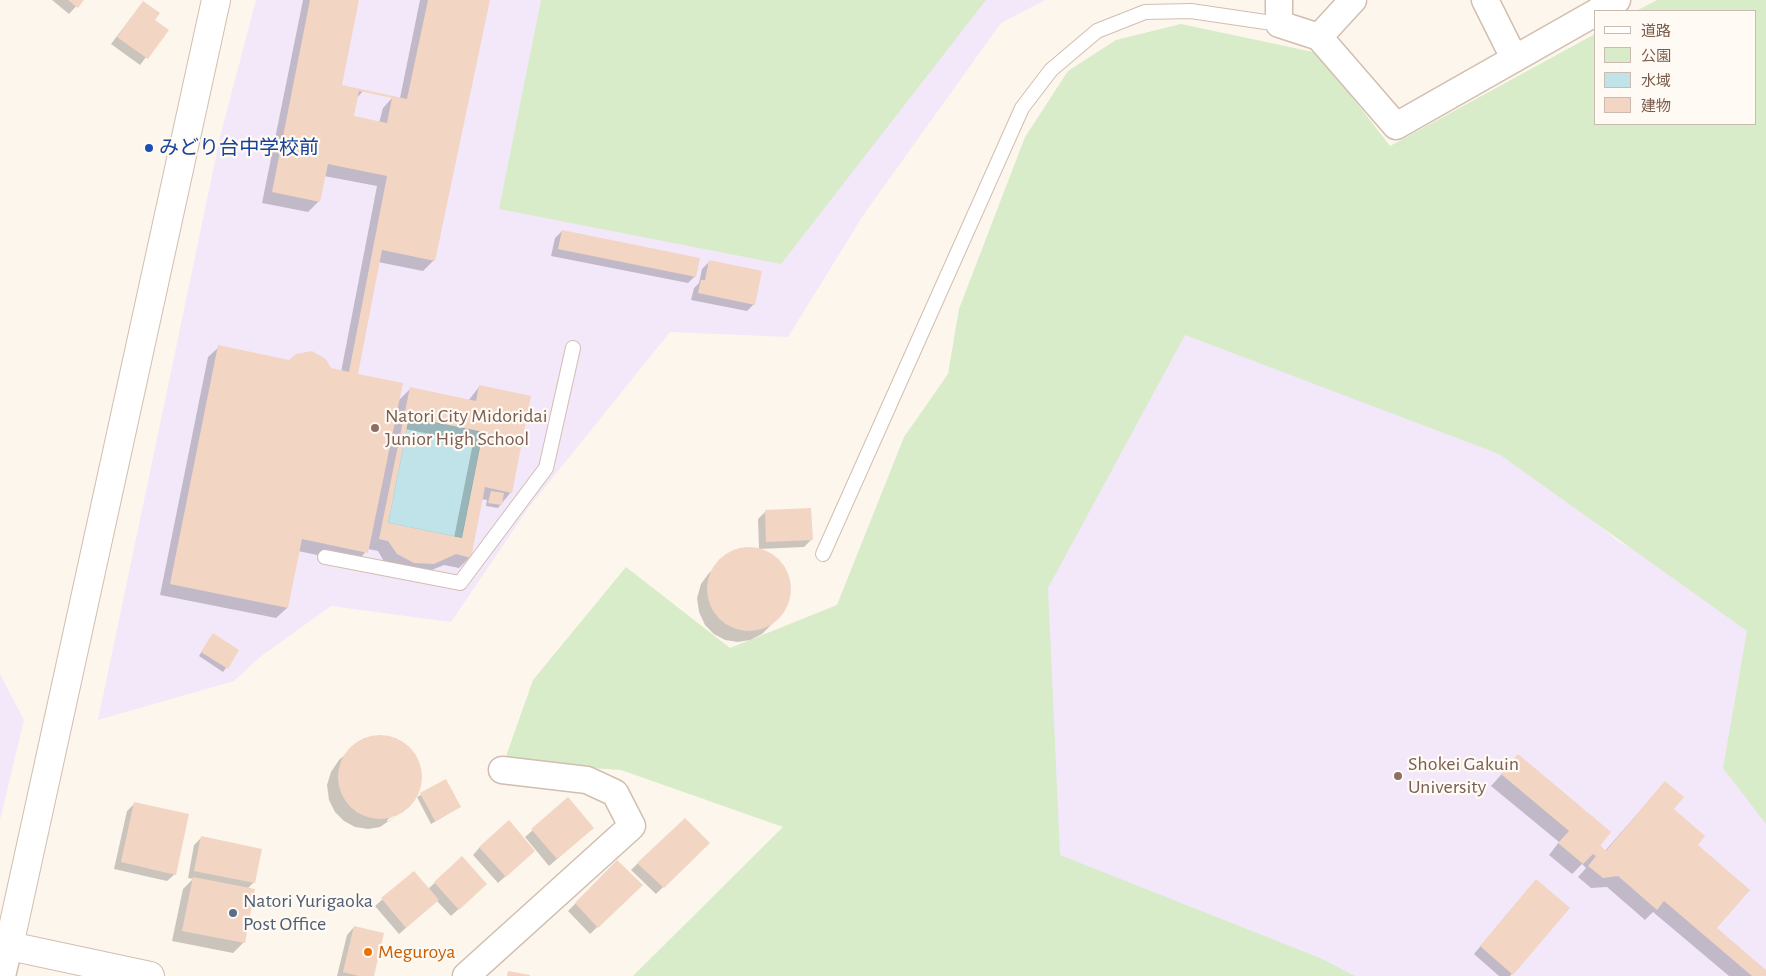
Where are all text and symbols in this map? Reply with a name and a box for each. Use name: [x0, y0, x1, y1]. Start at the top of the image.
legend: [1594, 10, 1756, 125]
text: 道路: [1641, 24, 1671, 39]
text: 公園: [1641, 49, 1671, 64]
text: 水域: [1641, 74, 1671, 89]
text: 建物: [1641, 99, 1671, 114]
place label: みどり台中学校前: [159, 136, 319, 160]
marker: みどり台中学校前: [143, 142, 155, 154]
place label: Natori City Midoridai Junior High School: [385, 404, 548, 451]
marker: Natori City Midoridai Junior High School: [369, 422, 381, 434]
place label: Shokei Gakuin University: [1408, 752, 1519, 799]
marker: Shokei Gakuin University: [1392, 770, 1404, 782]
place label: Natori Yurigaoka Post Office: [243, 889, 373, 936]
marker: Natori Yurigaoka Post Office: [227, 907, 239, 919]
place label: Meguroya: [378, 940, 456, 964]
marker: Meguroya: [362, 946, 374, 958]

